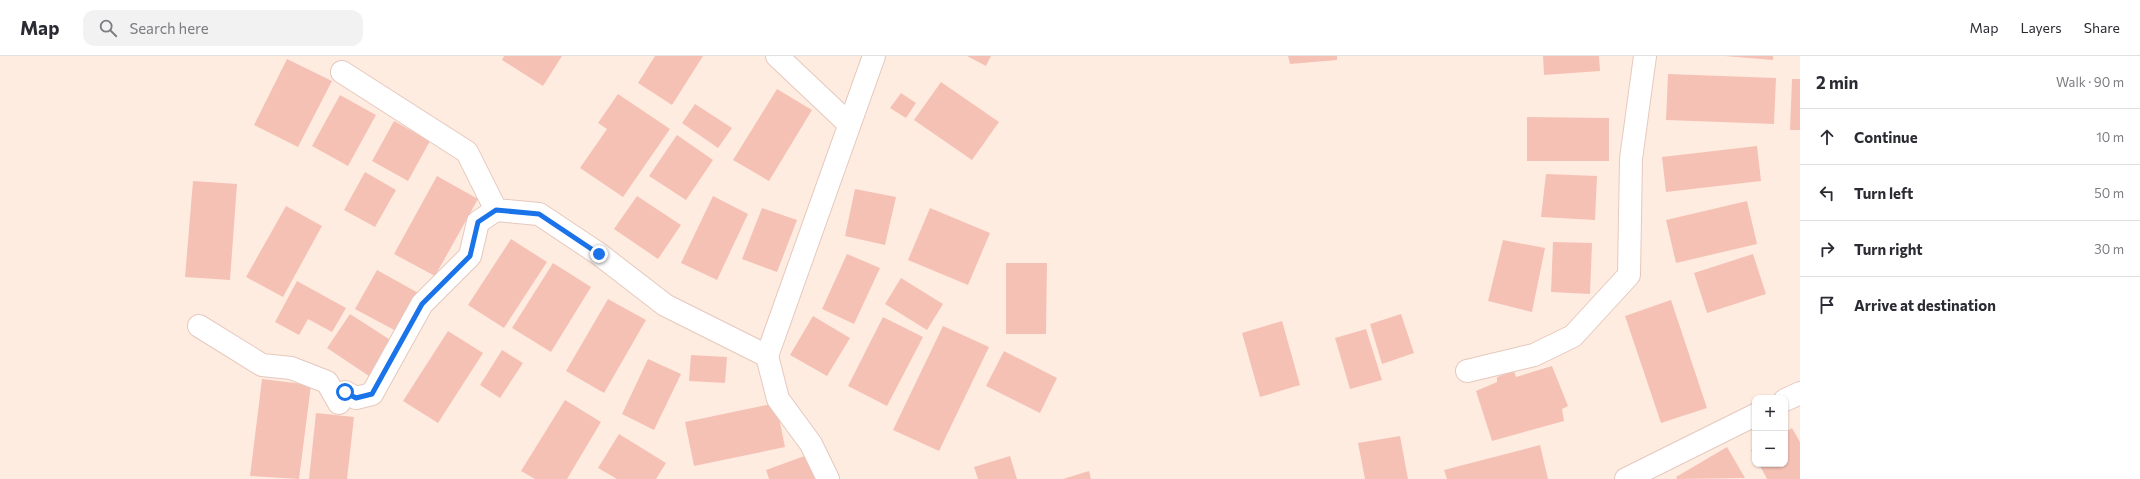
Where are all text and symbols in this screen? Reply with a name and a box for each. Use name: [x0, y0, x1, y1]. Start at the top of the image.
search box: [83, 10, 363, 46]
text: Map: [20, 16, 59, 39]
icon: search: [97, 17, 119, 39]
text: Search here: [129, 19, 209, 37]
text: Map: [1970, 19, 1998, 36]
text: Layers: [2020, 19, 2062, 36]
text: Share: [2084, 19, 2120, 36]
text: 2 min: [1816, 72, 1858, 93]
text: Walk · 90 m: [2056, 74, 2124, 90]
icon: ahead: [1816, 126, 1838, 148]
text: Continue: [1854, 128, 1918, 146]
text: 10 m: [2096, 129, 2124, 145]
icon: left: [1816, 182, 1838, 204]
text: Turn left: [1854, 184, 1913, 202]
text: 50 m: [2094, 185, 2124, 201]
icon: right: [1816, 238, 1838, 260]
text: Turn right: [1854, 240, 1923, 258]
text: 30 m: [2094, 241, 2124, 257]
route end: [590, 245, 608, 263]
icon: arrive: [1816, 294, 1838, 316]
text: Arrive at destination: [1854, 296, 1996, 314]
route start: [336, 383, 354, 401]
map controls: [1752, 395, 1788, 467]
button: +: [1752, 395, 1788, 431]
button: −: [1752, 431, 1788, 467]

